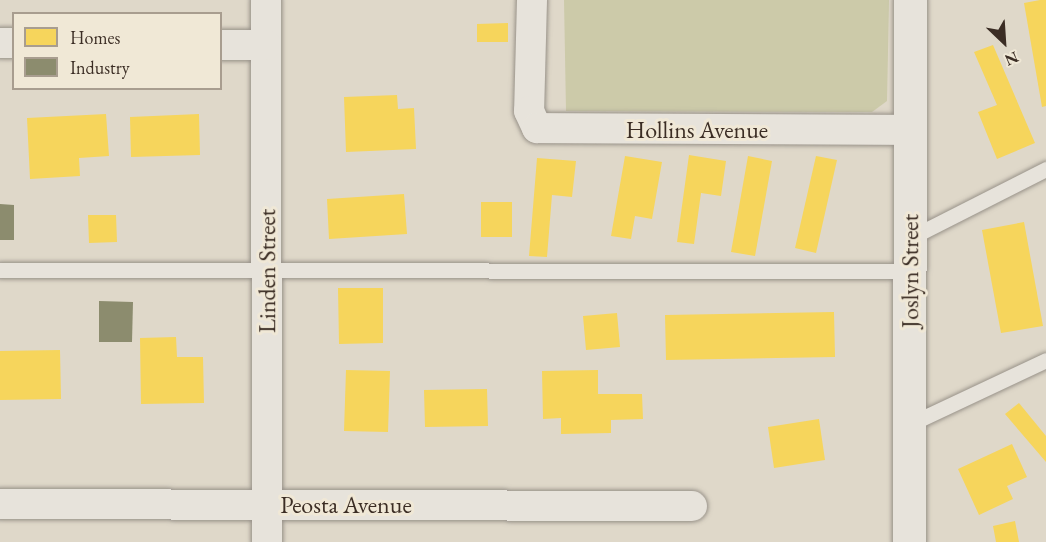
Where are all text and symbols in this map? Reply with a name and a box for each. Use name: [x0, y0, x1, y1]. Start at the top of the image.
legend: [12, 12, 222, 90]
north arrow: [974, 12, 1034, 72]
text: Homes: [70, 26, 120, 49]
text: N: [1002, 47, 1022, 71]
text: Industry: [70, 56, 130, 79]
street label: Hollins Avenue: [626, 116, 768, 144]
street label: Linden Street: [253, 209, 281, 333]
street label: Joslyn Street: [896, 214, 924, 328]
street label: Peosta Avenue: [280, 491, 412, 519]

